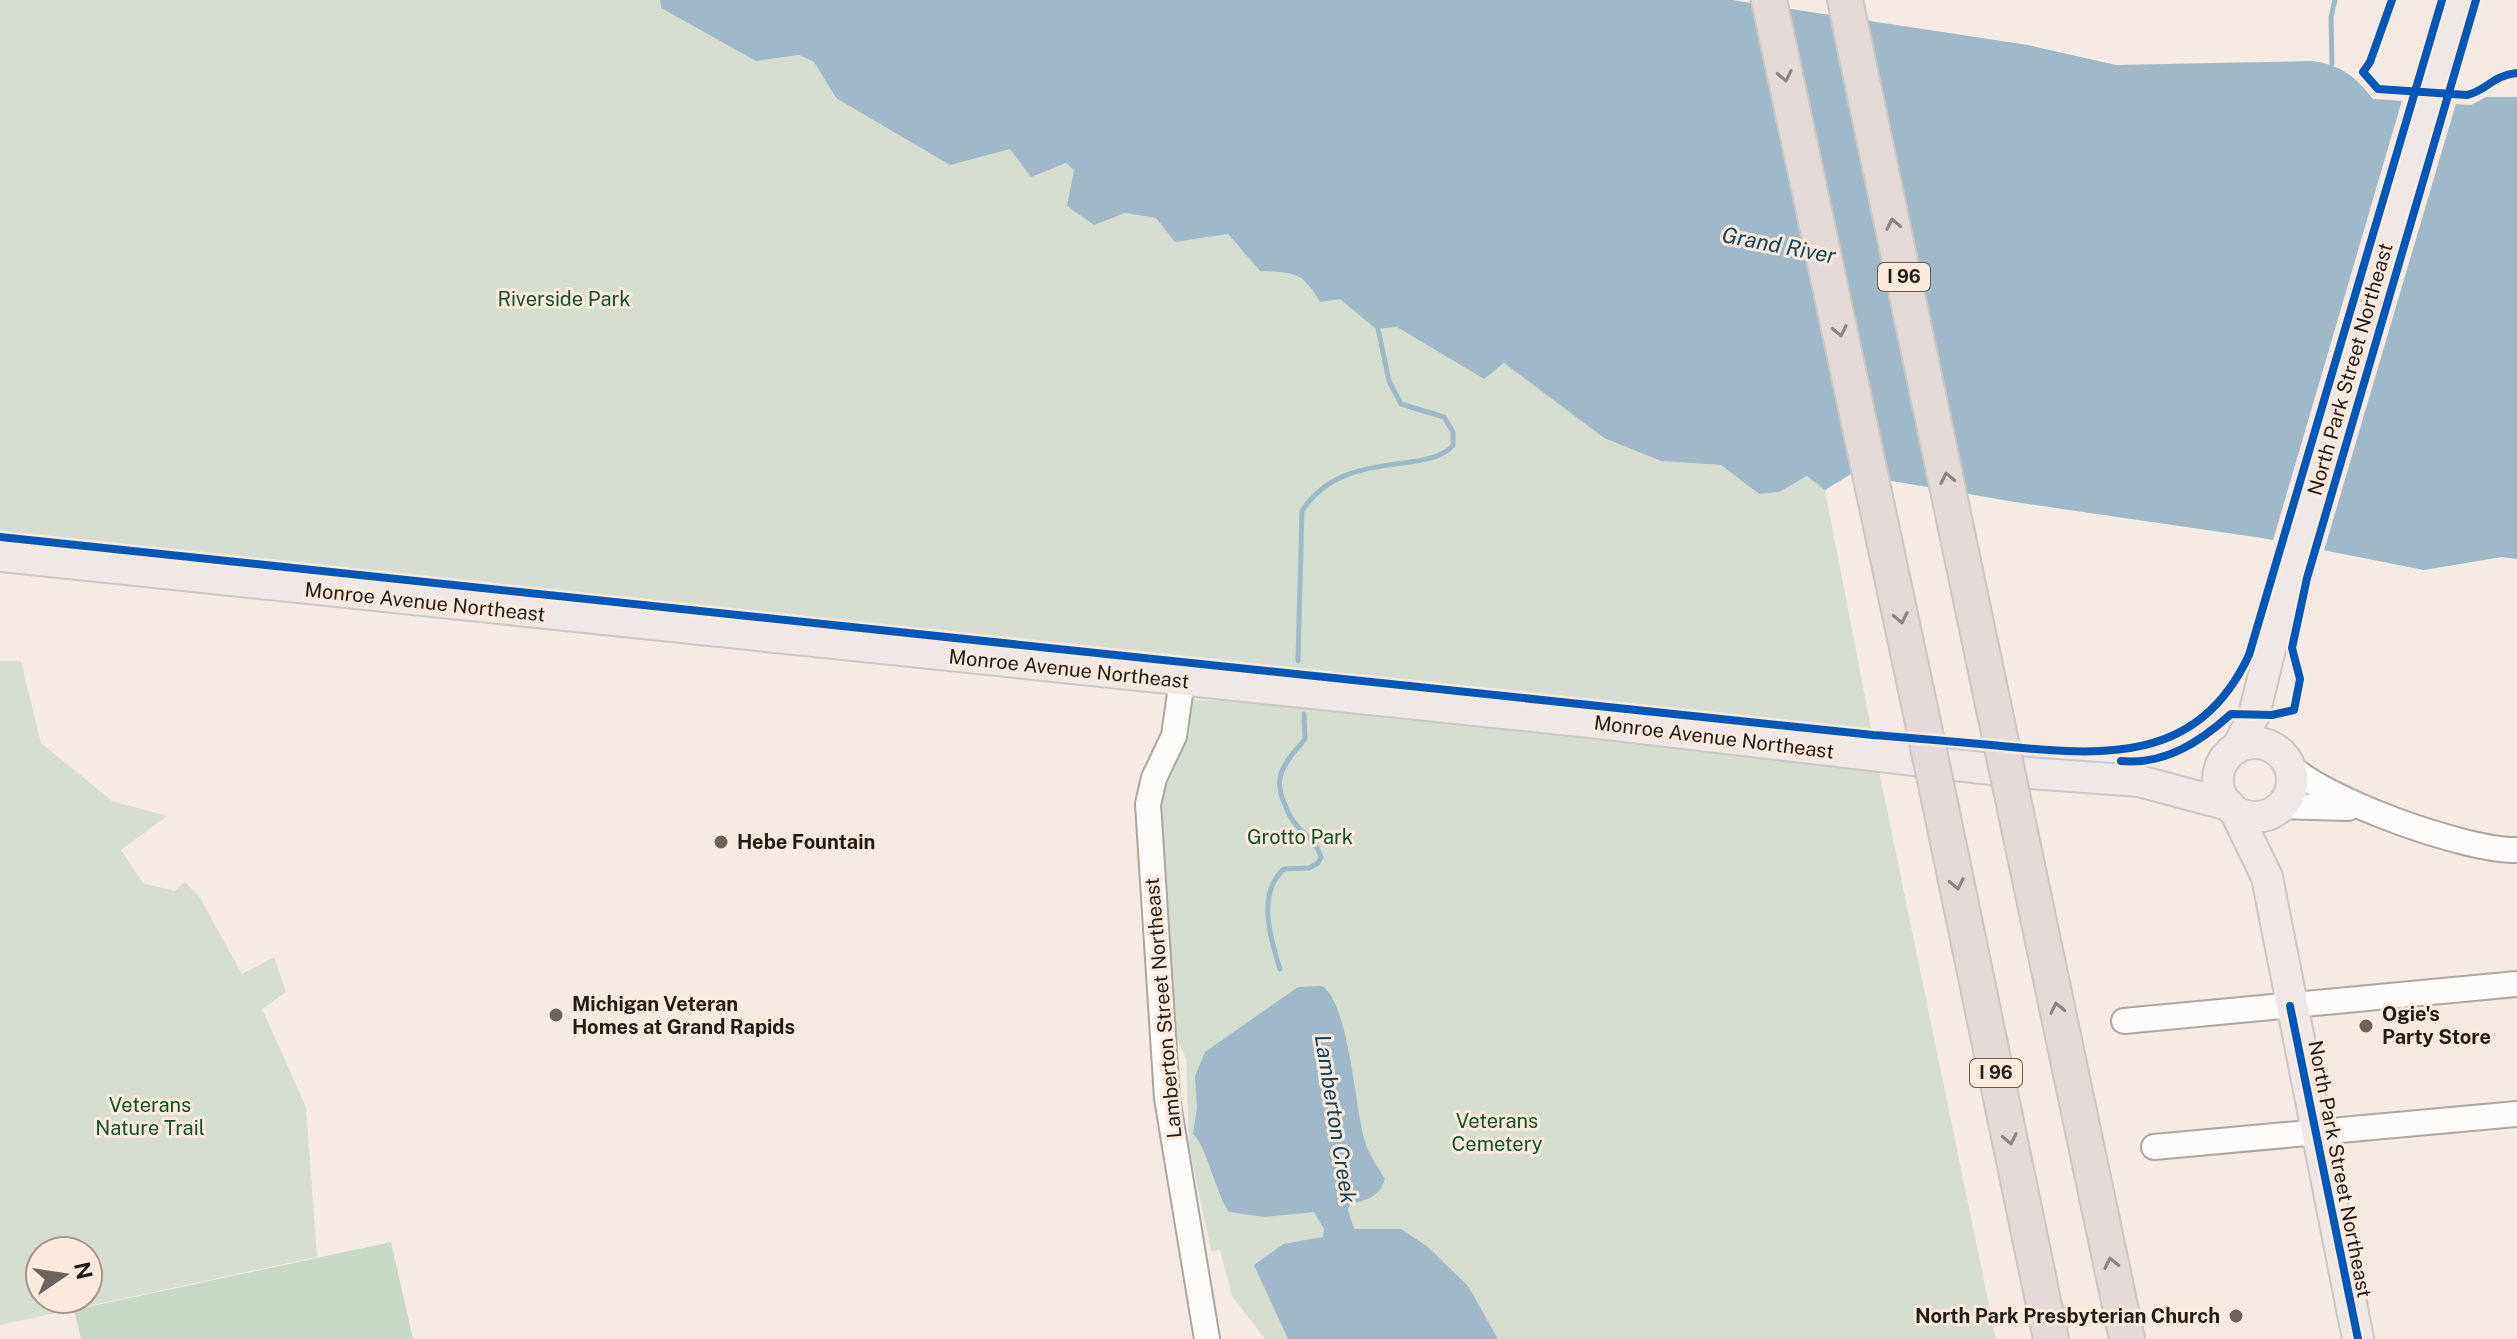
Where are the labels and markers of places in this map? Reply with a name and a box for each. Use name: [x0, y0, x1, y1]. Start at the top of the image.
place label: Hebe Fountain: [737, 830, 875, 854]
marker: Hebe Fountain: [712, 833, 730, 851]
place label: Michigan Veteran Homes at Grand Rapids: [572, 992, 795, 1039]
place label: Ogie's Party Store: [2382, 1002, 2491, 1049]
marker: Michigan Veteran Homes at Grand Rapids: [547, 1006, 565, 1024]
marker: Ogie's Party Store: [2357, 1017, 2375, 1035]
place label: North Park Presbyterian Church: [1915, 1304, 2220, 1328]
marker: North Park Presbyterian Church: [2227, 1307, 2245, 1325]

